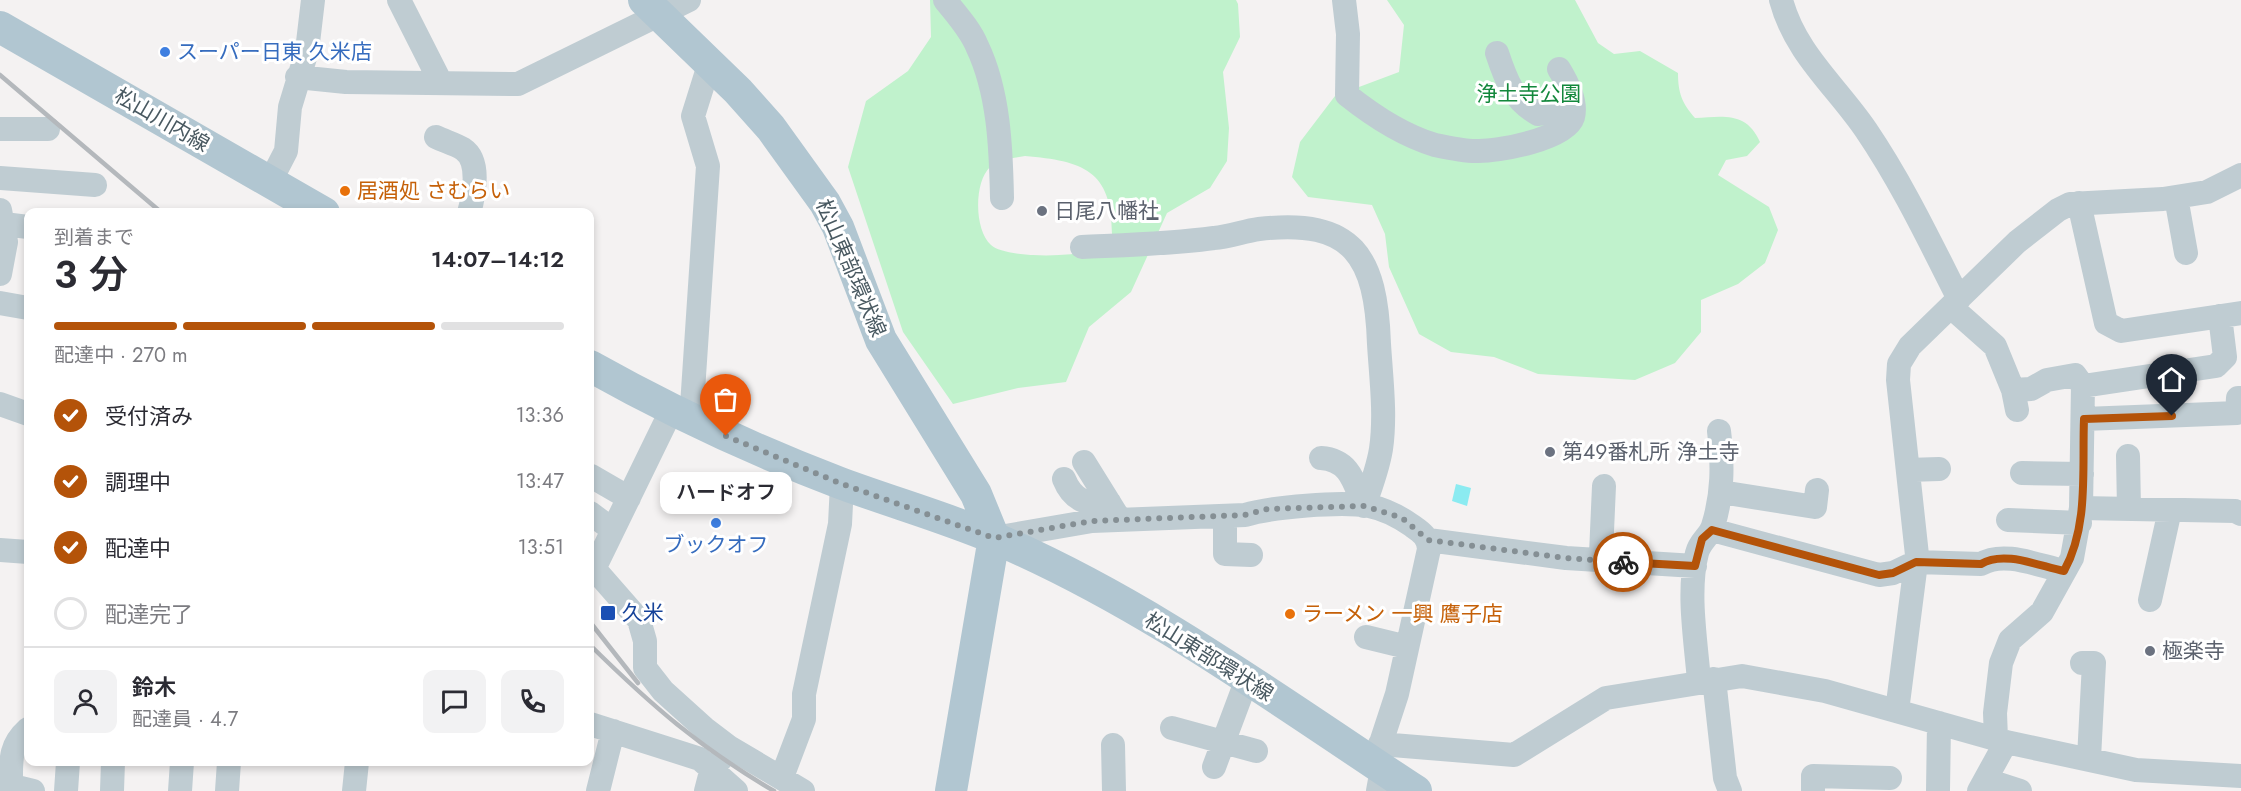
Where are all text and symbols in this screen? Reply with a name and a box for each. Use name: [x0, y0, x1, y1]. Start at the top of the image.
place label: スーパー日東 久米店: [177, 37, 372, 67]
marker: スーパー日東 久米店: [158, 45, 172, 59]
park label: 浄土寺公園: [1477, 79, 1582, 109]
street label: 松山川内線: [109, 81, 215, 159]
place label: 居酒処 さむらい: [357, 176, 510, 206]
marker: 居酒処 さむらい: [338, 184, 352, 198]
street label: 松山東部環状線: [808, 194, 894, 342]
place label: 日尾八幡社: [1054, 196, 1159, 226]
marker: 日尾八幡社: [1035, 204, 1049, 218]
text: 到着まで: [54, 223, 134, 252]
text: 14:07–14:12: [431, 243, 564, 275]
text: 3 分: [54, 246, 128, 303]
text: 配達中 · 270 m: [54, 341, 187, 370]
pin: [2146, 354, 2197, 416]
icon: home: [2155, 363, 2188, 396]
pin: [700, 374, 751, 436]
icon: bag: [709, 383, 742, 416]
icon: check: [54, 399, 87, 432]
text: 受付済み: [105, 400, 193, 432]
text: 13:36: [516, 401, 564, 430]
place label: 第49番札所 浄土寺: [1562, 437, 1740, 467]
marker: 第49番札所 浄土寺: [1543, 445, 1557, 459]
icon: check: [54, 465, 87, 498]
text: 調理中: [105, 466, 171, 498]
text: 13:47: [516, 467, 564, 496]
callout: ハードオフ: [660, 472, 792, 514]
text: ハードオフ: [676, 478, 776, 507]
marker: ブックオフ: [709, 516, 723, 530]
place label: ブックオフ: [664, 530, 769, 560]
icon: check: [54, 531, 87, 564]
text: 配達中: [105, 532, 171, 564]
courier: [1593, 532, 1653, 592]
text: 13:51: [518, 533, 564, 562]
icon: bike: [1607, 546, 1640, 579]
text: 配達完了: [105, 598, 193, 630]
place label: 久米: [622, 598, 664, 628]
place label: ラーメン 一興 鷹子店: [1302, 599, 1503, 629]
marker: 久米: [599, 604, 617, 622]
street label: 松山東部環状線: [1139, 605, 1279, 709]
marker: ラーメン 一興 鷹子店: [1283, 607, 1297, 621]
place label: 極楽寺: [2162, 636, 2225, 666]
marker: 極楽寺: [2143, 644, 2157, 658]
button: person: [54, 670, 117, 733]
button: chat: [423, 670, 486, 733]
button: phone: [501, 670, 564, 733]
text: 鈴木: [132, 671, 176, 703]
text: 配達員 · 4.7: [132, 705, 238, 734]

